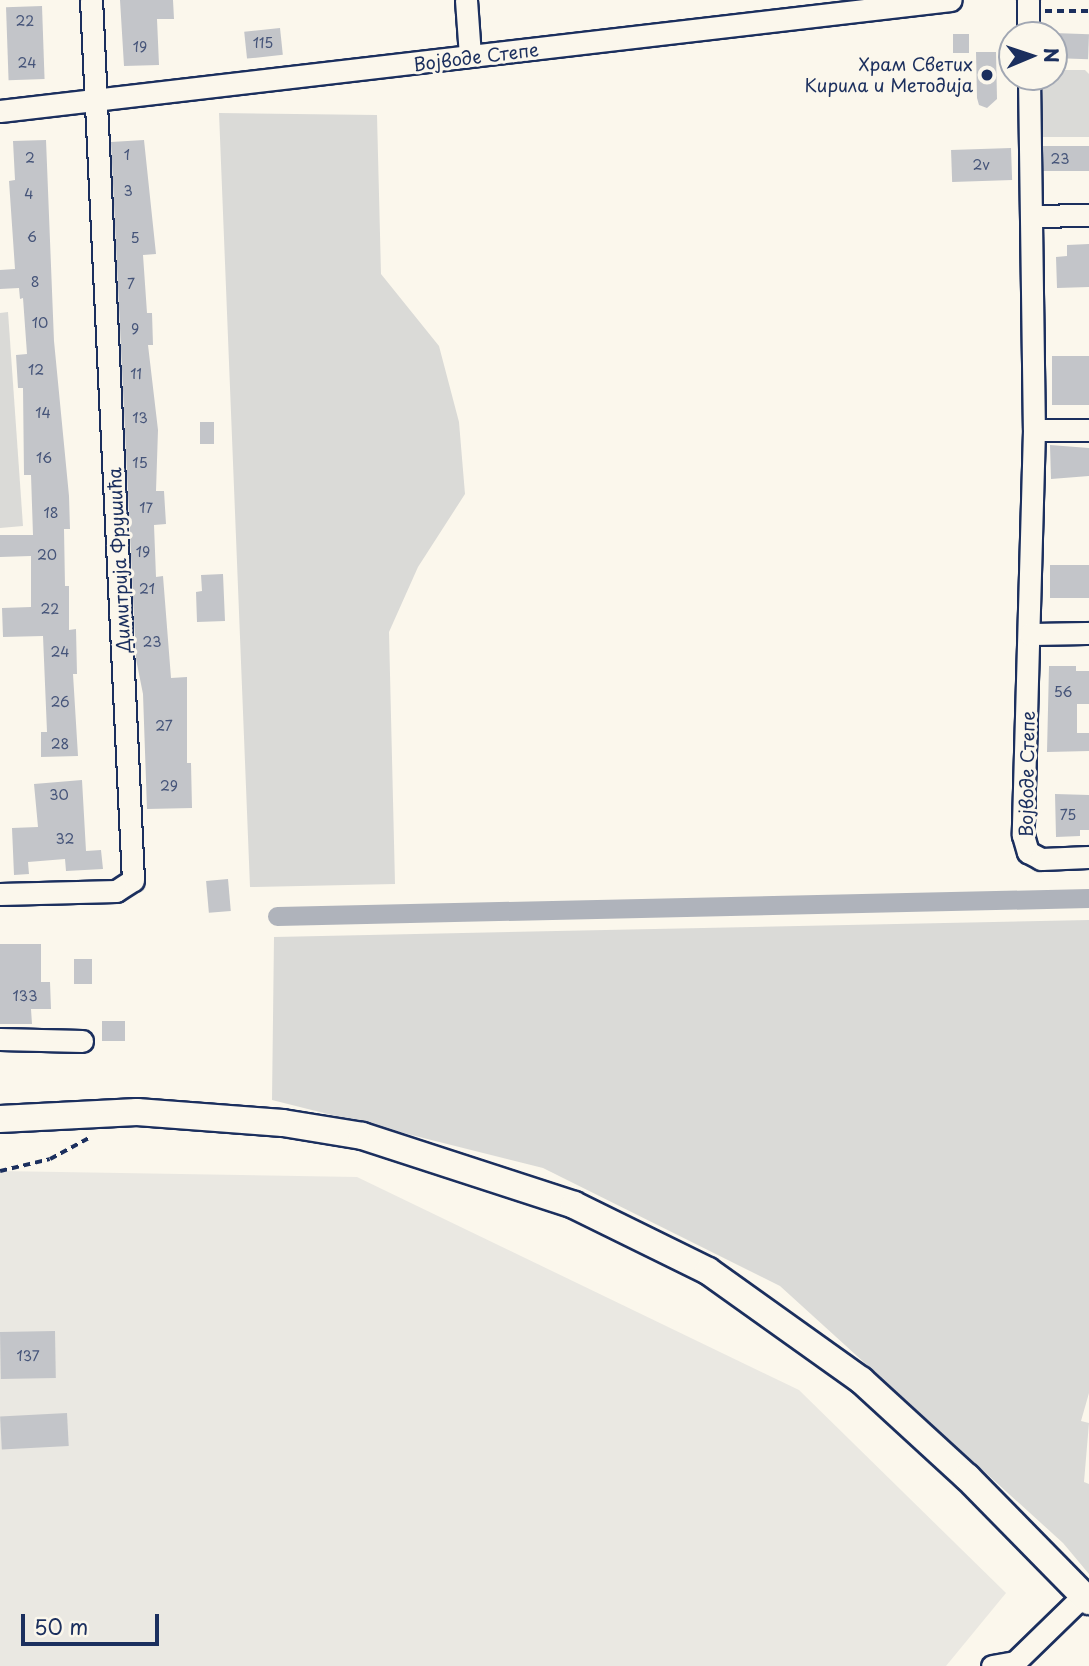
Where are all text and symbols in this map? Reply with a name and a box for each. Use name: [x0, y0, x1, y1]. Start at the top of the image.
house number: 22: [16, 13, 34, 29]
north arrow: [998, 21, 1068, 91]
house number: 115: [253, 35, 273, 51]
house number: 19: [133, 39, 147, 55]
street label: Војводе Степе: [412, 39, 540, 75]
text: N: [1038, 47, 1066, 63]
place label: Храм Светих Кирила и Методија: [803, 54, 973, 96]
house number: 24: [18, 55, 36, 71]
marker: Храм Светих Кирила и Методија: [979, 67, 995, 83]
house number: 1: [124, 147, 130, 163]
house number: 2: [25, 150, 35, 166]
house number: 23: [1051, 151, 1069, 167]
house number: 2v: [972, 157, 990, 173]
house number: 3: [123, 183, 133, 199]
house number: 4: [24, 186, 34, 202]
house number: 6: [27, 229, 37, 245]
house number: 5: [130, 230, 140, 246]
house number: 8: [31, 274, 39, 290]
house number: 7: [127, 276, 135, 292]
house number: 10: [32, 315, 48, 331]
house number: 9: [131, 321, 139, 337]
house number: 12: [28, 362, 44, 378]
house number: 11: [130, 366, 142, 382]
house number: 14: [35, 405, 51, 421]
house number: 13: [132, 410, 148, 426]
house number: 16: [36, 450, 52, 466]
house number: 15: [132, 455, 148, 471]
street label: Димитрија Фрушића: [103, 466, 135, 654]
house number: 17: [139, 500, 153, 516]
house number: 18: [43, 505, 59, 521]
house number: 19: [136, 544, 150, 560]
house number: 20: [37, 547, 57, 563]
house number: 21: [139, 581, 155, 597]
house number: 22: [41, 601, 59, 617]
house number: 23: [143, 634, 161, 650]
house number: 24: [51, 644, 69, 660]
house number: 56: [1054, 684, 1072, 700]
house number: 26: [50, 694, 70, 710]
street label: Војводе Степе: [1015, 710, 1039, 838]
house number: 27: [155, 718, 173, 734]
house number: 28: [51, 736, 69, 752]
house number: 29: [160, 778, 178, 794]
house number: 30: [49, 787, 69, 803]
house number: 75: [1060, 807, 1076, 823]
house number: 32: [56, 831, 74, 847]
house number: 133: [12, 988, 38, 1004]
house number: 137: [16, 1348, 40, 1364]
scale bar: [24, 1600, 163, 1644]
text: 50 m: [34, 1610, 88, 1642]

